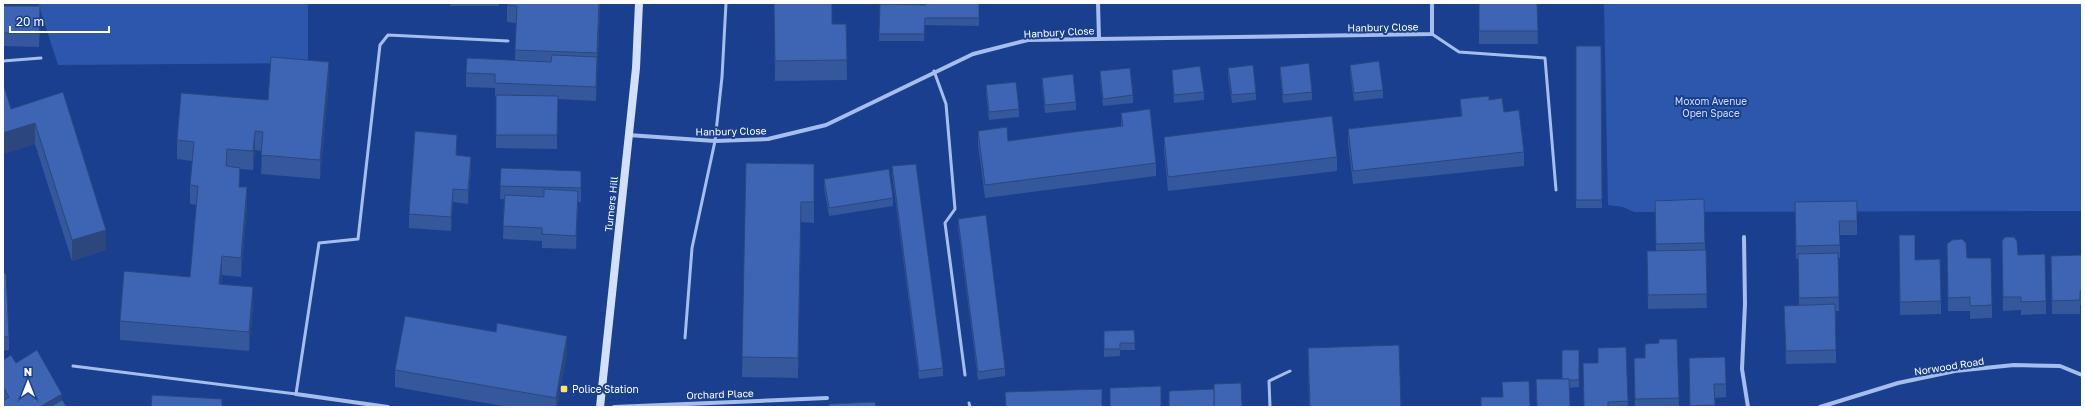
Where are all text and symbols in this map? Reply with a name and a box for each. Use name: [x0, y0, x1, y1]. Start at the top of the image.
scale bar: [10, 8, 109, 34]
text: 20 m: [16, 14, 44, 29]
street label: Hanbury Close: [1347, 20, 1419, 34]
street label: Hanbury Close: [1023, 24, 1095, 40]
park label: Moxom Avenue Open Space: [1675, 95, 1747, 119]
street label: Hanbury Close: [695, 124, 767, 138]
street label: Turners Hill: [602, 176, 620, 232]
street label: Norwood Road: [1913, 355, 1985, 377]
north arrow: [8, 362, 48, 402]
text: N: [24, 365, 32, 378]
place label: Police Station: [572, 383, 639, 395]
marker: Police Station: [559, 384, 569, 394]
street label: Orchard Place: [686, 387, 754, 401]

